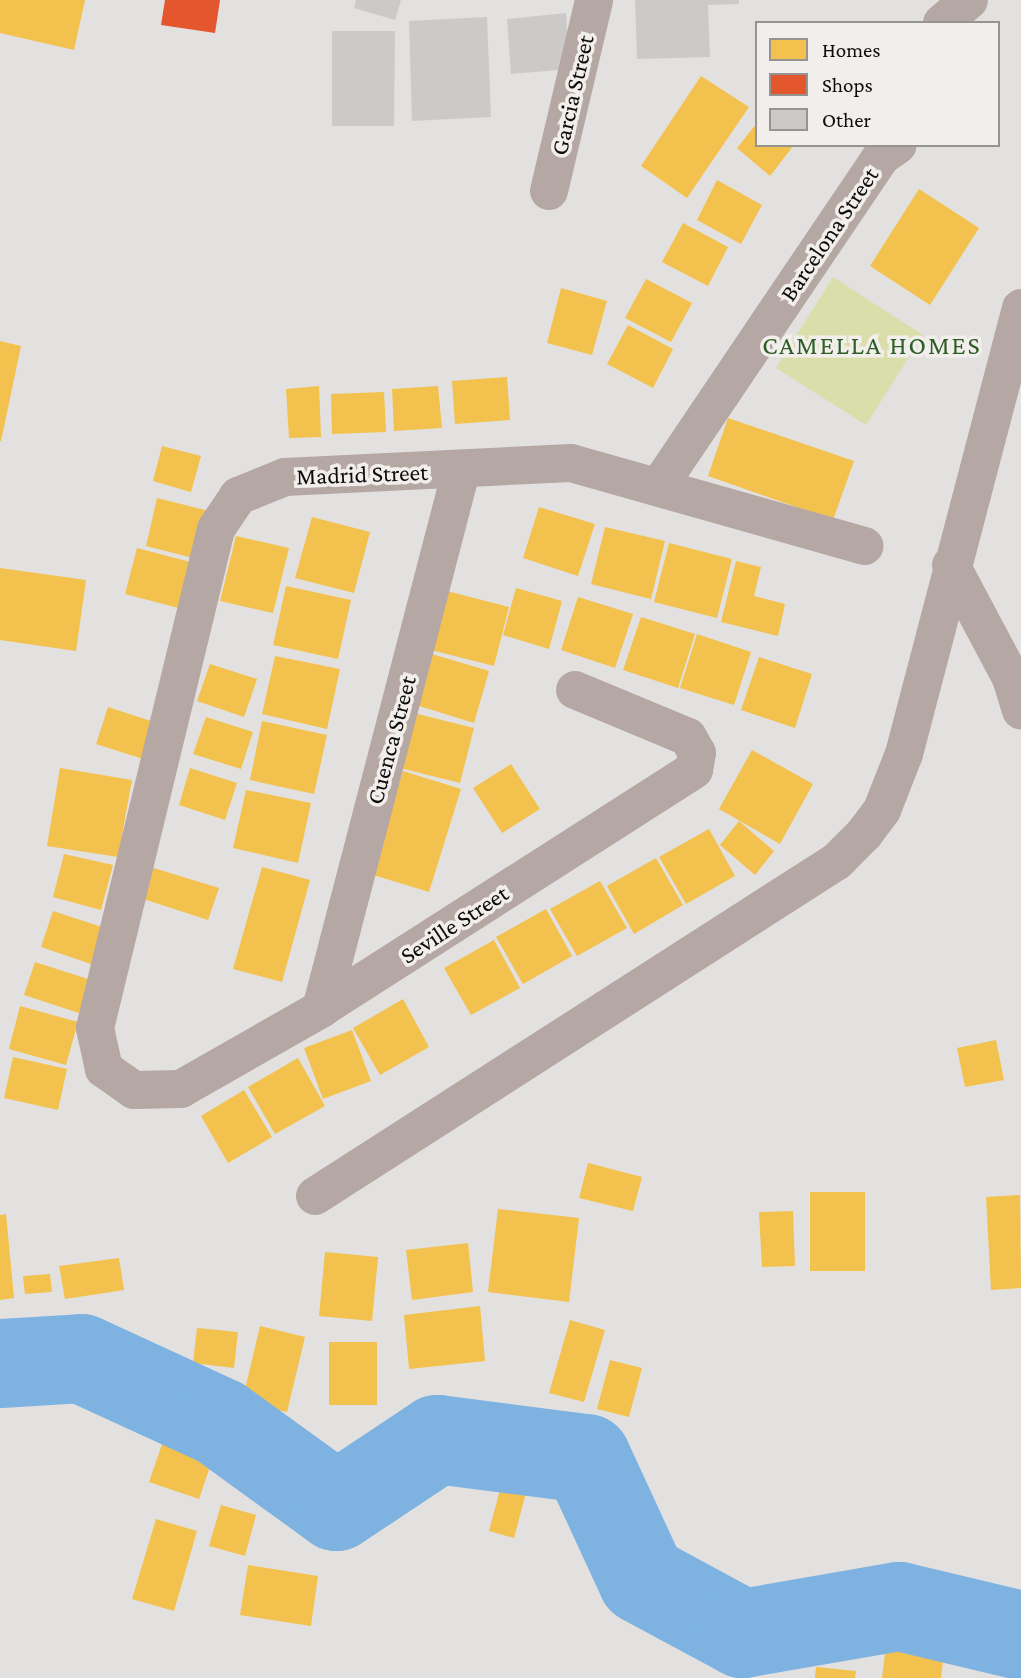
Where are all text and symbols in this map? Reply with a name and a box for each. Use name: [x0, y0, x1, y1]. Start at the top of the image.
legend: [755, 21, 1000, 147]
street label: Garcia Street: [544, 32, 600, 158]
text: Homes: [822, 38, 881, 62]
text: Shops: [822, 73, 873, 97]
text: Other: [822, 108, 871, 132]
street label: Barcelona Street: [774, 161, 884, 307]
district label: CAMELLA HOMES: [764, 330, 980, 362]
street label: Madrid Street: [296, 457, 428, 491]
street label: Cuenca Street: [360, 673, 422, 807]
street label: Seville Street: [395, 878, 513, 970]

